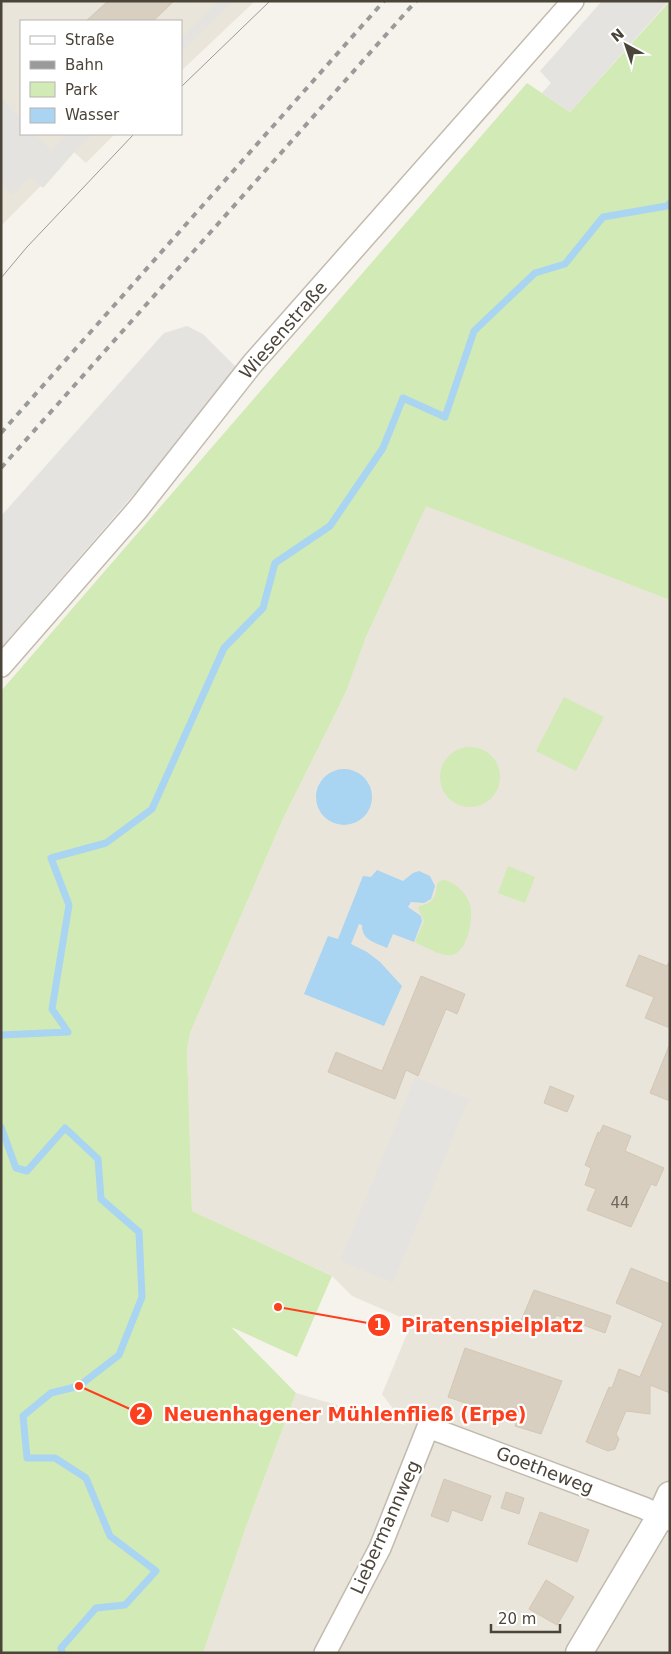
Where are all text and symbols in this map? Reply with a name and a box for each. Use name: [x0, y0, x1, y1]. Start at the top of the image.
legend: [20, 20, 182, 135]
north arrow: [601, 20, 651, 70]
text: N: [608, 25, 627, 45]
text: Straße: [65, 31, 114, 49]
text: Bahn: [65, 56, 104, 74]
text: Park: [65, 81, 98, 99]
text: Wasser: [65, 106, 120, 124]
street label: Wiesenstraße: [235, 277, 331, 383]
house number: 44: [610, 1194, 630, 1212]
callout: Piratenspielplatz: [366, 1308, 593, 1342]
text: Piratenspielplatz: [401, 1314, 583, 1336]
text: 1: [374, 1316, 384, 1334]
callout: Neuenhagener Mühlenfließ (Erpe): [128, 1397, 536, 1431]
text: Neuenhagener Mühlenfließ (Erpe): [164, 1403, 526, 1425]
text: 2: [136, 1405, 146, 1423]
street label: Goetheweg: [493, 1442, 597, 1498]
street label: Liebermannweg: [346, 1457, 424, 1597]
scale bar: [491, 1602, 560, 1634]
text: 20 m: [498, 1610, 536, 1628]

